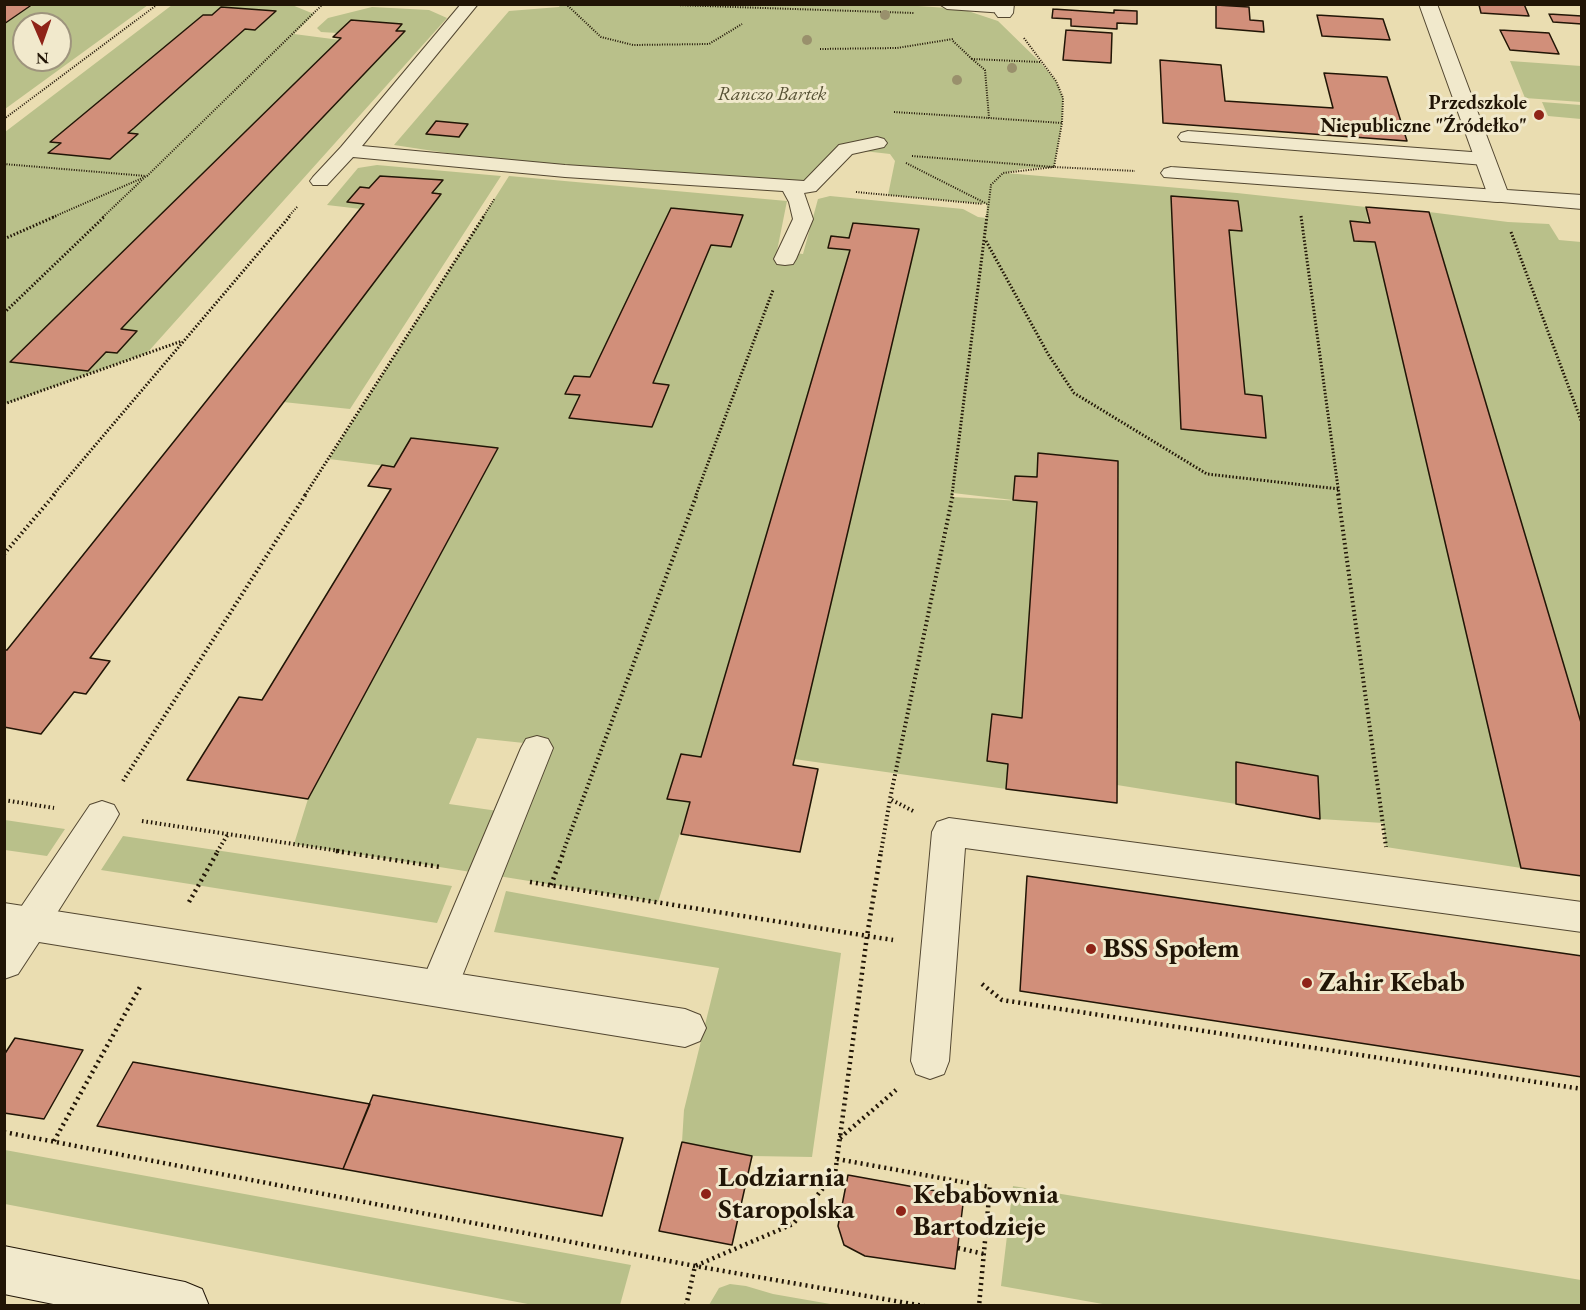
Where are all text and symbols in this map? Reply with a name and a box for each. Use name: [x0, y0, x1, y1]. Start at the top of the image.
north arrow: [12, 12, 72, 72]
text: N: [36, 48, 49, 69]
park label: Ranczo Bartek: [717, 83, 827, 107]
place label: Przedszkole Niepubliczne "Źródełko": [1320, 92, 1527, 139]
marker: Przedszkole Niepubliczne "Źródełko": [1532, 108, 1546, 122]
place label: BSS Społem: [1103, 932, 1240, 966]
marker: BSS Społem: [1084, 942, 1098, 956]
place label: Zahir Kebab: [1319, 966, 1465, 1000]
marker: Zahir Kebab: [1300, 976, 1314, 990]
place label: Lodziarnia Staropolska: [718, 1161, 855, 1227]
place label: Kebabownia Bartodzieje: [913, 1178, 1059, 1244]
marker: Lodziarnia Staropolska: [699, 1187, 713, 1201]
marker: Kebabownia Bartodzieje: [894, 1204, 908, 1218]

